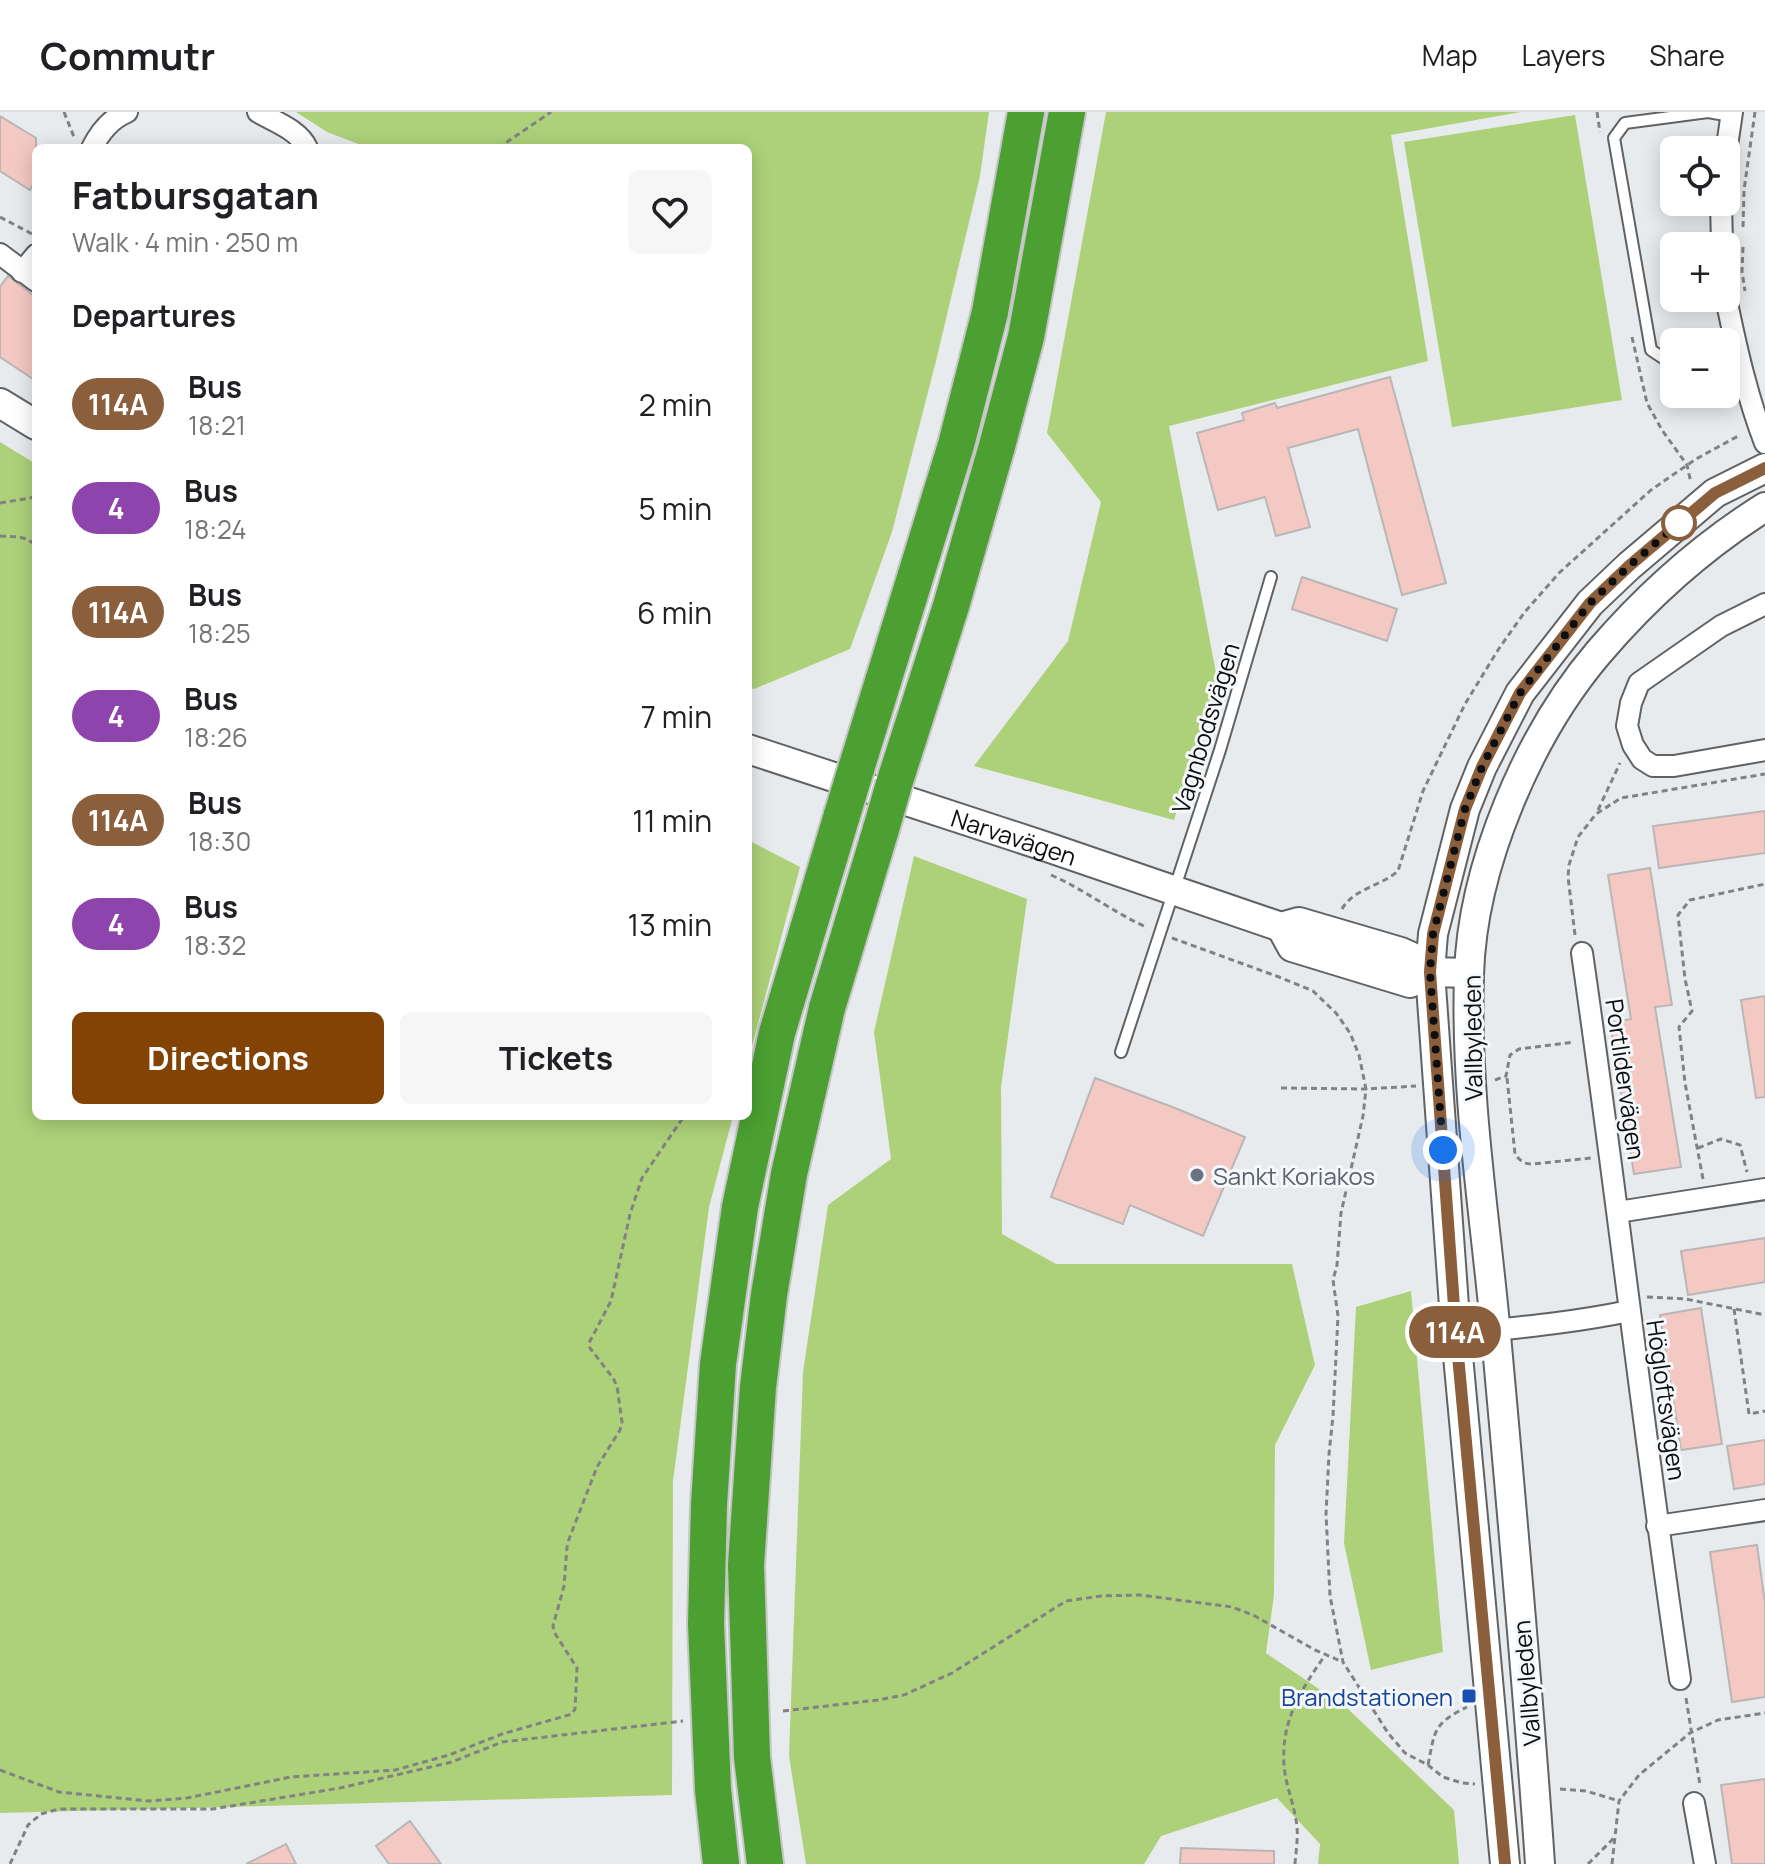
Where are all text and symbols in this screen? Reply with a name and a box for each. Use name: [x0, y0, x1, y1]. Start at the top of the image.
text: Commutr: [40, 29, 215, 81]
text: Map: [1422, 36, 1478, 74]
text: Layers: [1522, 36, 1605, 74]
text: Share: [1649, 36, 1725, 74]
map controls: [1660, 136, 1740, 408]
button: locate: [1660, 136, 1740, 216]
text: Fatbursgatan: [72, 168, 319, 220]
button: heart: [628, 170, 712, 254]
text: Walk · 4 min · 250 m: [72, 224, 298, 260]
button: +: [1660, 232, 1740, 312]
text: Departures: [72, 295, 236, 336]
button: −: [1660, 328, 1740, 408]
text: Bus: [188, 366, 242, 407]
text: 2 min: [639, 384, 712, 425]
text: 114A: [88, 385, 148, 423]
text: 18:21: [188, 407, 246, 443]
text: Bus: [184, 470, 238, 511]
text: 5 min: [638, 488, 712, 529]
text: 4: [107, 489, 125, 527]
unlabelled marker: [1662, 506, 1696, 540]
text: 18:24: [184, 511, 247, 547]
text: Bus: [188, 574, 242, 615]
text: 6 min: [637, 592, 712, 633]
text: 114A: [88, 593, 148, 631]
text: 18:25: [188, 615, 251, 651]
street label: Vagnbodsvägen: [1163, 639, 1247, 817]
text: Bus: [184, 678, 238, 719]
text: 7 min: [641, 696, 712, 737]
text: 4: [107, 697, 125, 735]
text: 18:26: [184, 719, 248, 755]
text: Bus: [188, 782, 242, 823]
text: 11 min: [632, 800, 712, 841]
street label: Narvavägen: [947, 800, 1081, 872]
text: 114A: [88, 801, 148, 839]
text: 18:30: [188, 823, 251, 859]
text: Bus: [184, 886, 238, 927]
text: 13 min: [627, 904, 712, 945]
text: 4: [107, 905, 125, 943]
text: 18:32: [184, 927, 246, 963]
street label: Vallbyleden: [1454, 975, 1490, 1101]
street label: Portlidervägen: [1598, 997, 1654, 1161]
button: Directions: [72, 1012, 384, 1104]
button: Tickets: [400, 1012, 712, 1104]
your location: [1423, 1130, 1463, 1170]
place label: Sankt Koriakos: [1213, 1159, 1375, 1192]
marker: Sankt Koriakos: [1188, 1166, 1206, 1184]
line badge: 114A: [1399, 1306, 1511, 1358]
text: 114A: [1425, 1313, 1485, 1351]
street label: Högloftsvägen: [1639, 1318, 1695, 1482]
street label: Vallbyleden: [1504, 1619, 1548, 1747]
place label: Brandstationen: [1281, 1680, 1453, 1713]
marker: Brandstationen: [1460, 1687, 1478, 1705]

